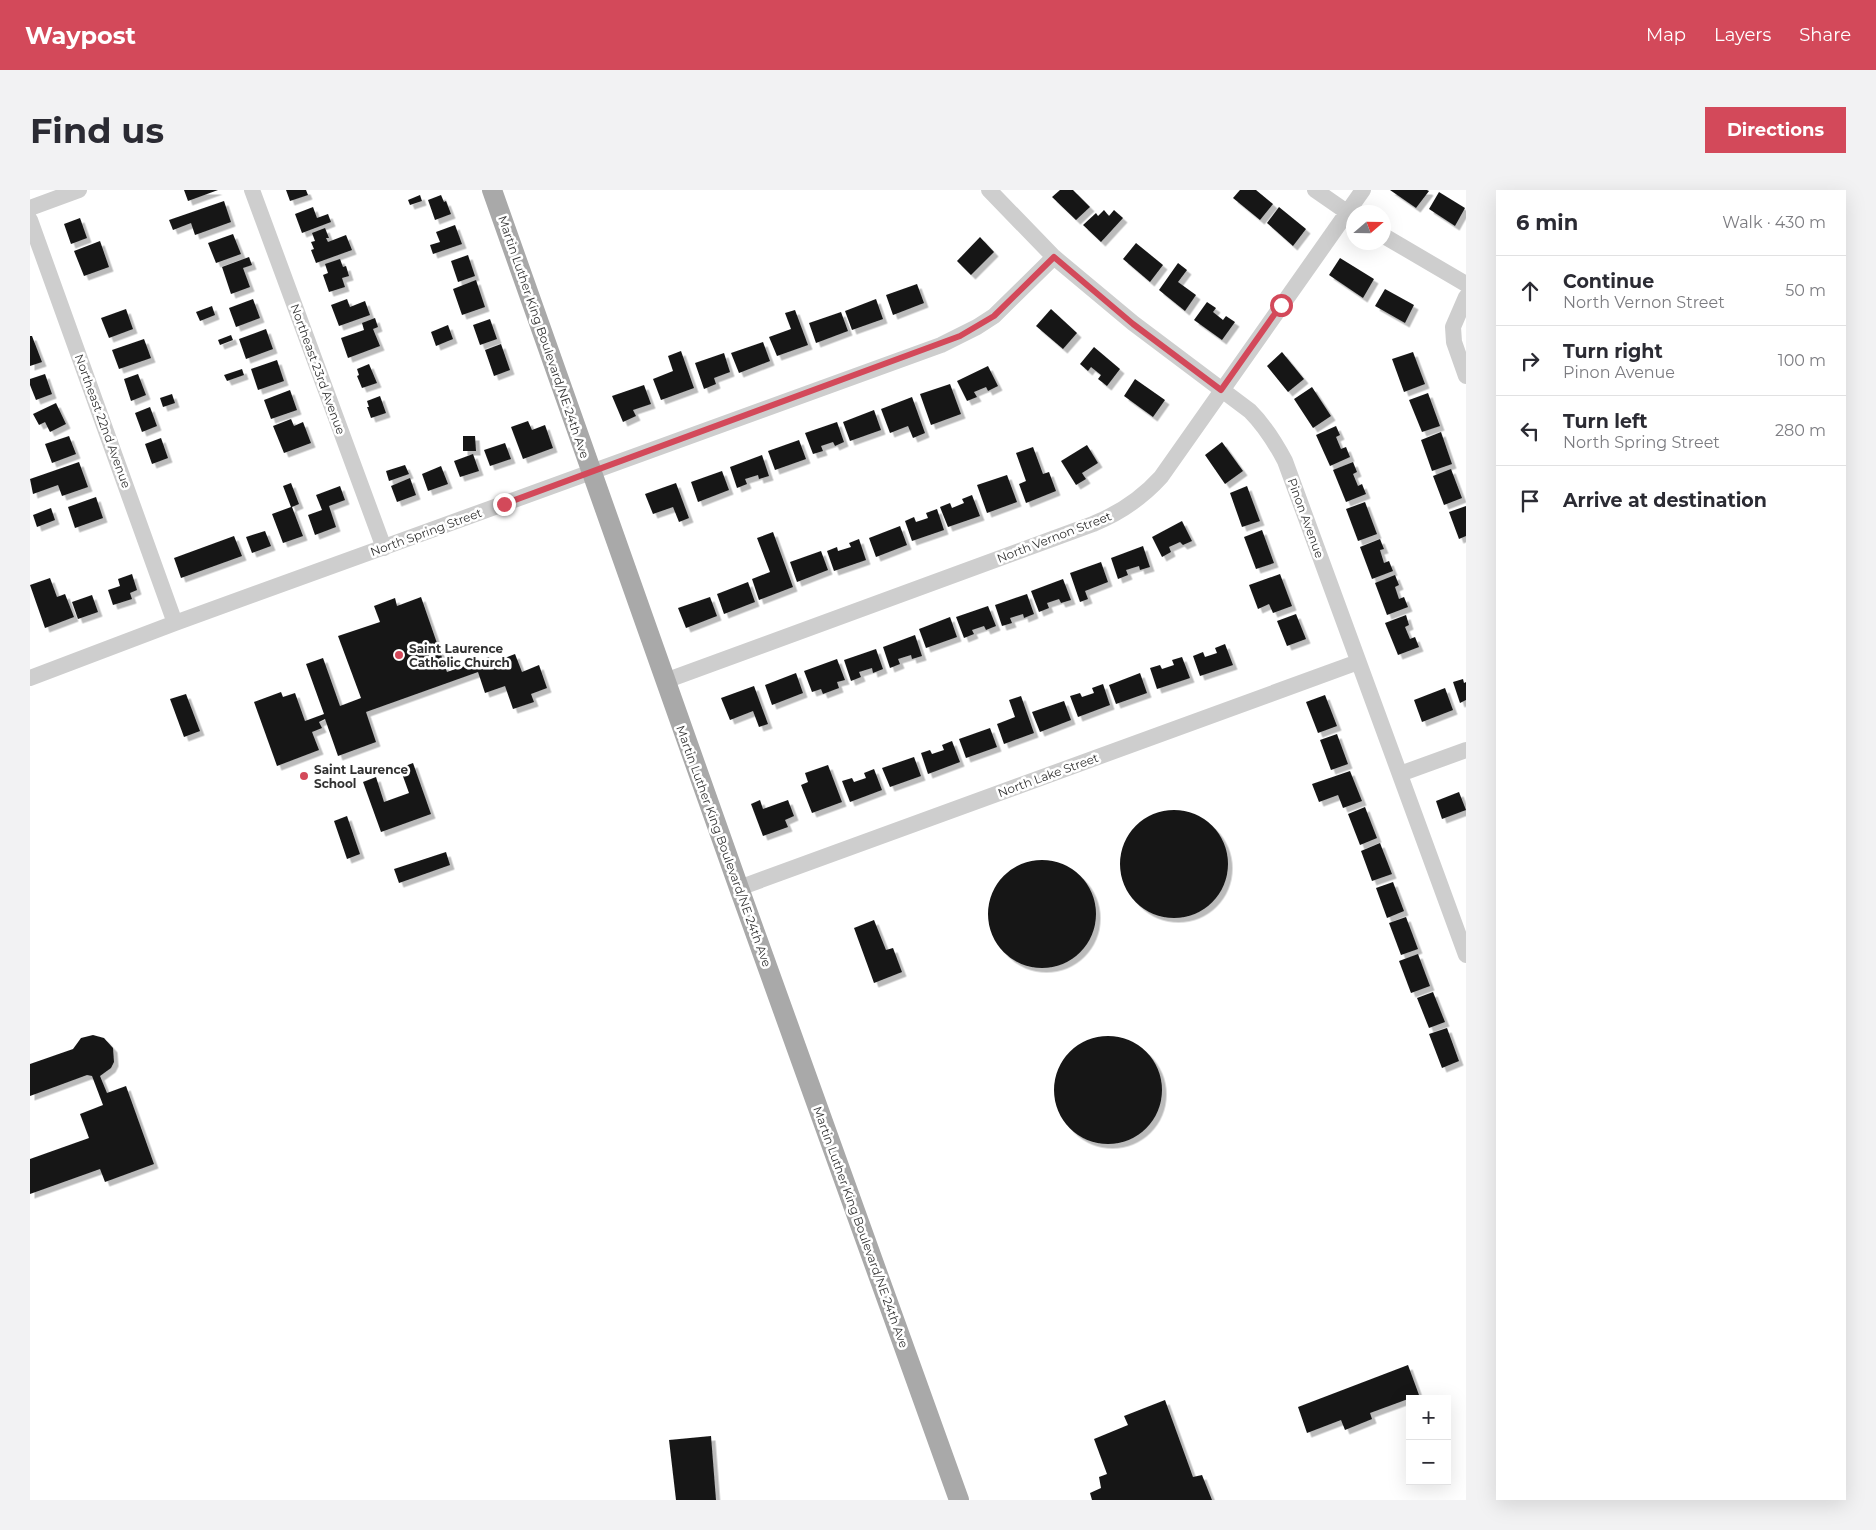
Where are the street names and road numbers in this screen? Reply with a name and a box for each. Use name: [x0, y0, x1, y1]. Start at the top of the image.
street label: Martin Luther King Boulevard/NE 24th Ave: [495, 214, 593, 460]
street label: Northeast 23rd Avenue: [287, 302, 349, 436]
street label: Northeast 22nd Avenue: [72, 352, 134, 490]
street label: Pinon Avenue: [1285, 476, 1327, 560]
street label: North Spring Street: [368, 505, 484, 559]
street label: North Vernon Street: [995, 508, 1113, 566]
street label: Martin Luther King Boulevard/NE 24th Ave: [673, 723, 775, 969]
street label: North Lake Street: [996, 750, 1101, 800]
street label: Martin Luther King Boulevard/NE 24th Ave: [810, 1104, 912, 1350]

